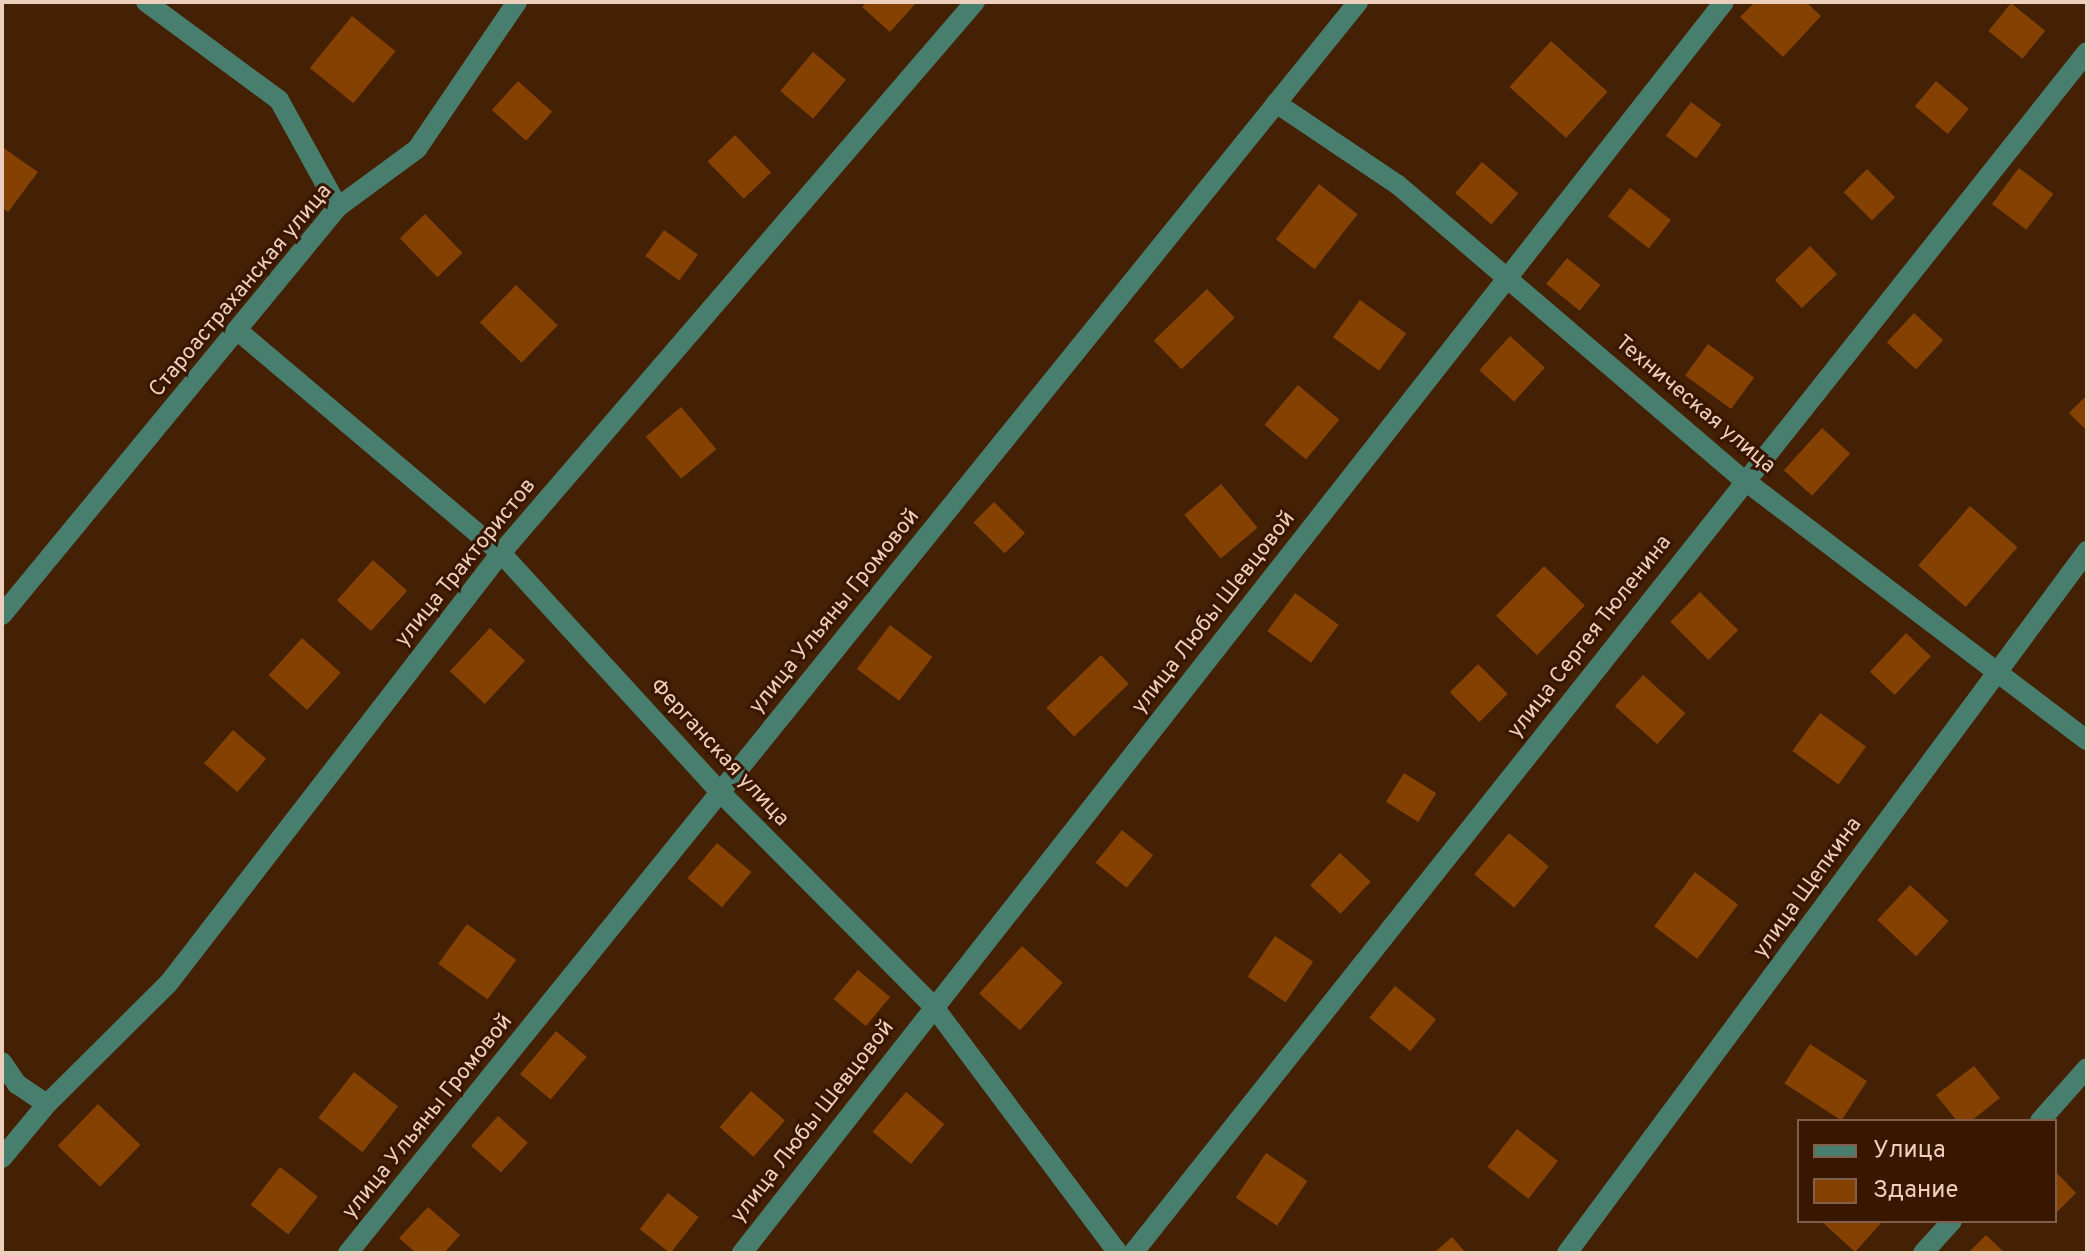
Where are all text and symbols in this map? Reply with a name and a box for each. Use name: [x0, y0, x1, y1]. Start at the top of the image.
street label: Староастраханская улица: [144, 179, 338, 403]
street label: Техническая улица: [1610, 330, 1780, 480]
street label: улица Трактористов: [390, 473, 542, 653]
street label: улица Ульяны Громовой: [744, 504, 926, 720]
street label: улица Любы Шевцовой: [1127, 506, 1301, 720]
street label: улица Сергея Тюленина: [1502, 530, 1678, 744]
street label: Ферганская улица: [644, 674, 794, 832]
street label: улица Щепкина: [1748, 812, 1868, 964]
street label: улица Ульяны Громовой: [337, 1009, 519, 1225]
street label: улица Любы Шевцовой: [726, 1015, 900, 1229]
legend: [1797, 1119, 2057, 1223]
text: Улица: [1873, 1136, 1946, 1166]
text: Здание: [1873, 1176, 1959, 1206]

